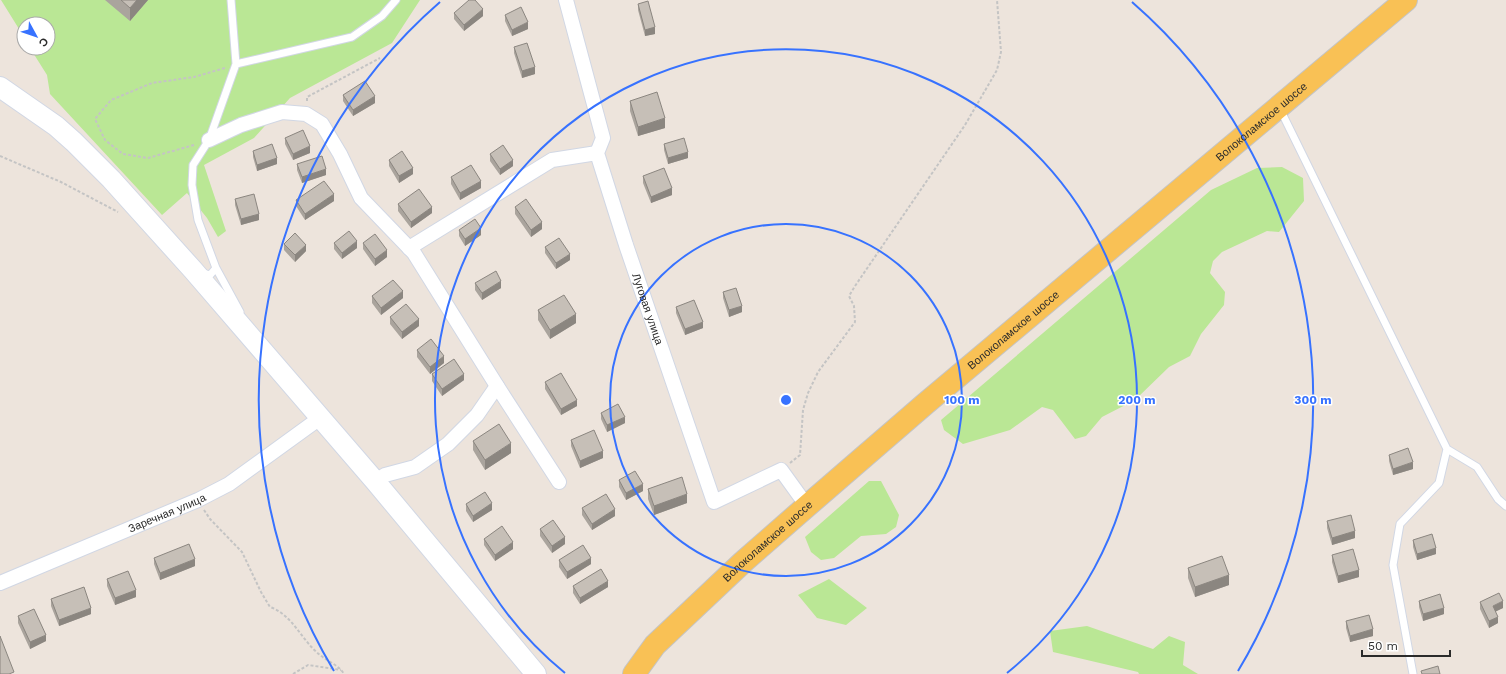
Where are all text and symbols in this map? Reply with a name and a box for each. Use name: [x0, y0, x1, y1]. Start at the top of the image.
north arrow: [16, 16, 56, 56]
text: С: [36, 35, 51, 49]
street label: Волоколамское шоссе: [1213, 80, 1310, 164]
street label: Луговая улица: [629, 272, 666, 347]
street label: Волоколамское шоссе: [965, 288, 1062, 372]
centre of rings: [779, 393, 793, 407]
text: 100 m: [944, 393, 980, 407]
text: 200 m: [1118, 393, 1156, 407]
text: 300 m: [1294, 393, 1332, 407]
street label: Заречная улица: [127, 491, 209, 535]
street label: Волоколамское шоссе: [720, 498, 815, 585]
scale bar: [1362, 632, 1450, 658]
text: 50 m: [1368, 639, 1398, 653]

